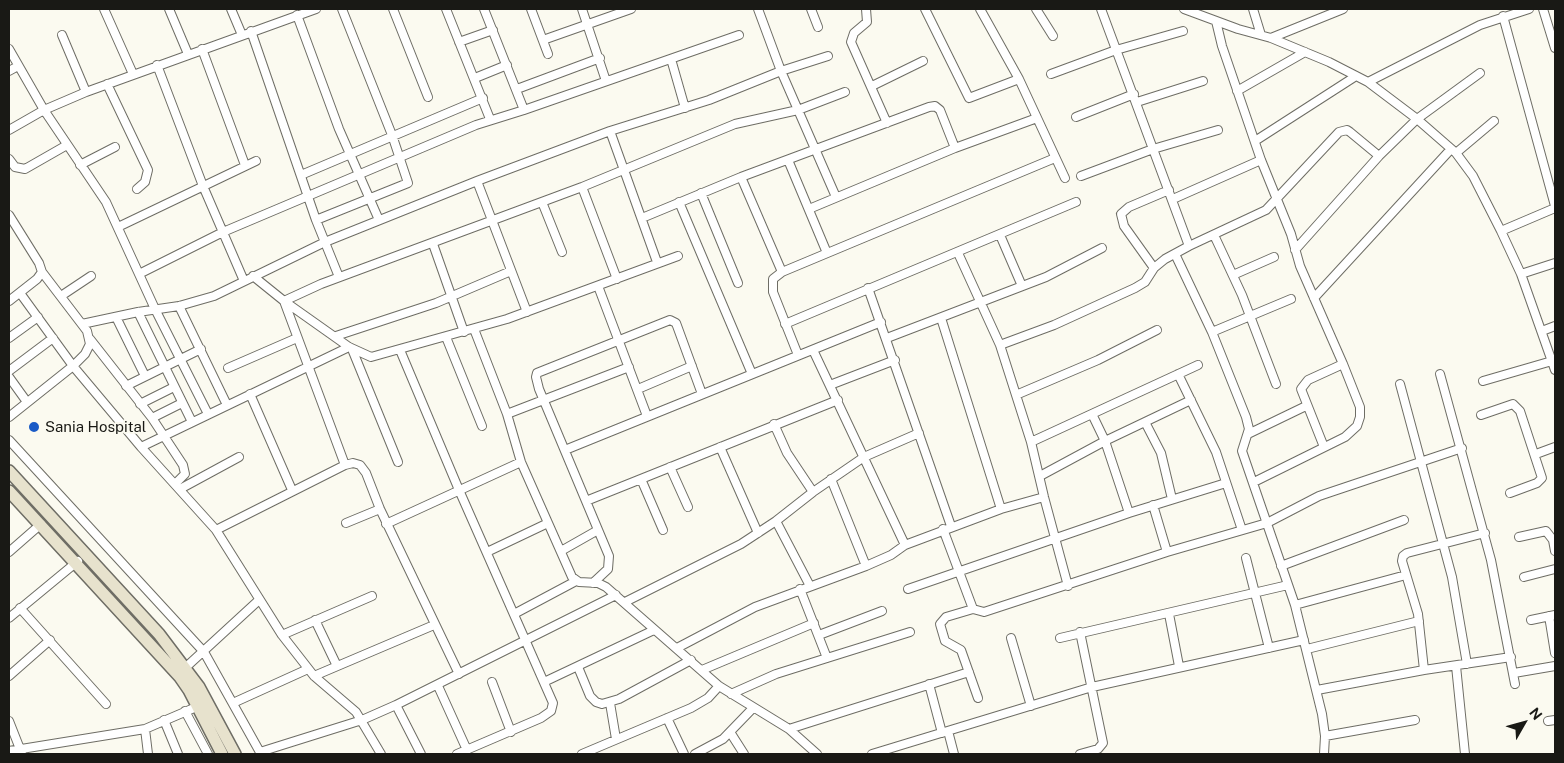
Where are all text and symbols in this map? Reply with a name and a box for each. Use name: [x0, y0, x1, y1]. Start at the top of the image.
place label: Sania Hospital: [45, 418, 146, 436]
marker: Sania Hospital: [27, 420, 41, 434]
north arrow: [1499, 698, 1549, 748]
text: N: [1526, 705, 1545, 723]

